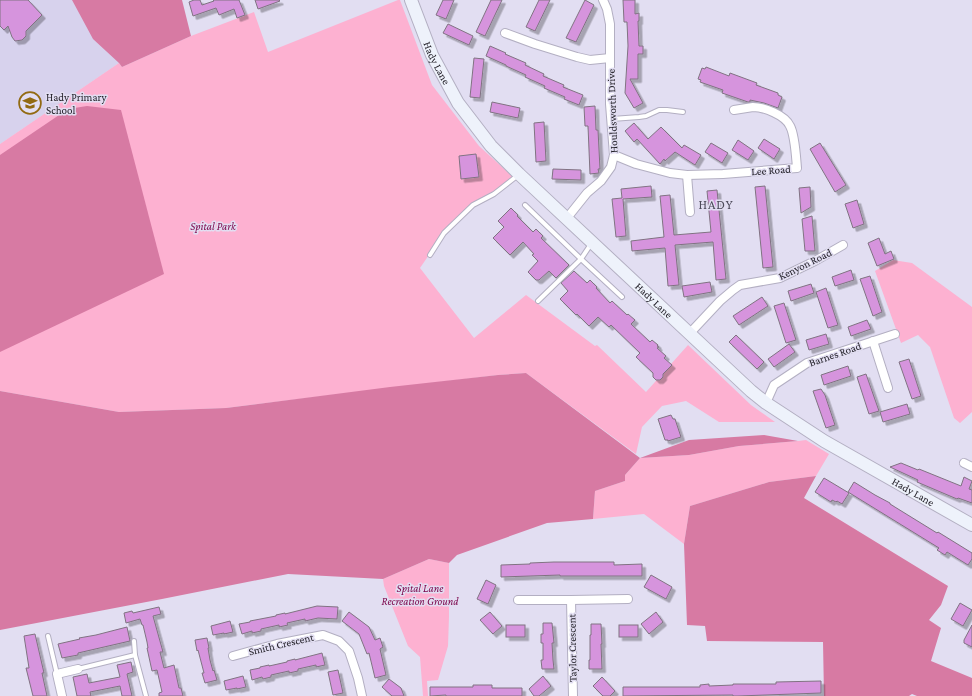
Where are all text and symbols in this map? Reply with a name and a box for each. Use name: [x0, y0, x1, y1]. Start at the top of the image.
street label: Hady Lane: [421, 40, 453, 87]
street label: Houldsworth Drive: [605, 68, 619, 153]
school or university icon: Hady Primary School: [17, 90, 43, 116]
place label: Hady Primary School: [46, 91, 107, 116]
street label: Lee Road: [751, 163, 791, 177]
district label: HADY: [698, 197, 734, 212]
park label: Spital Park: [190, 220, 237, 233]
street label: Kenyon Road: [776, 246, 834, 283]
street label: Hady Lane: [633, 280, 675, 321]
street label: Barnes Road: [807, 339, 863, 369]
street label: Hady Lane: [890, 475, 937, 508]
park label: Spital Lane Recreation Ground: [381, 582, 459, 607]
street label: Taylor Crescent: [565, 613, 580, 682]
street label: Smith Crescent: [247, 631, 315, 657]

